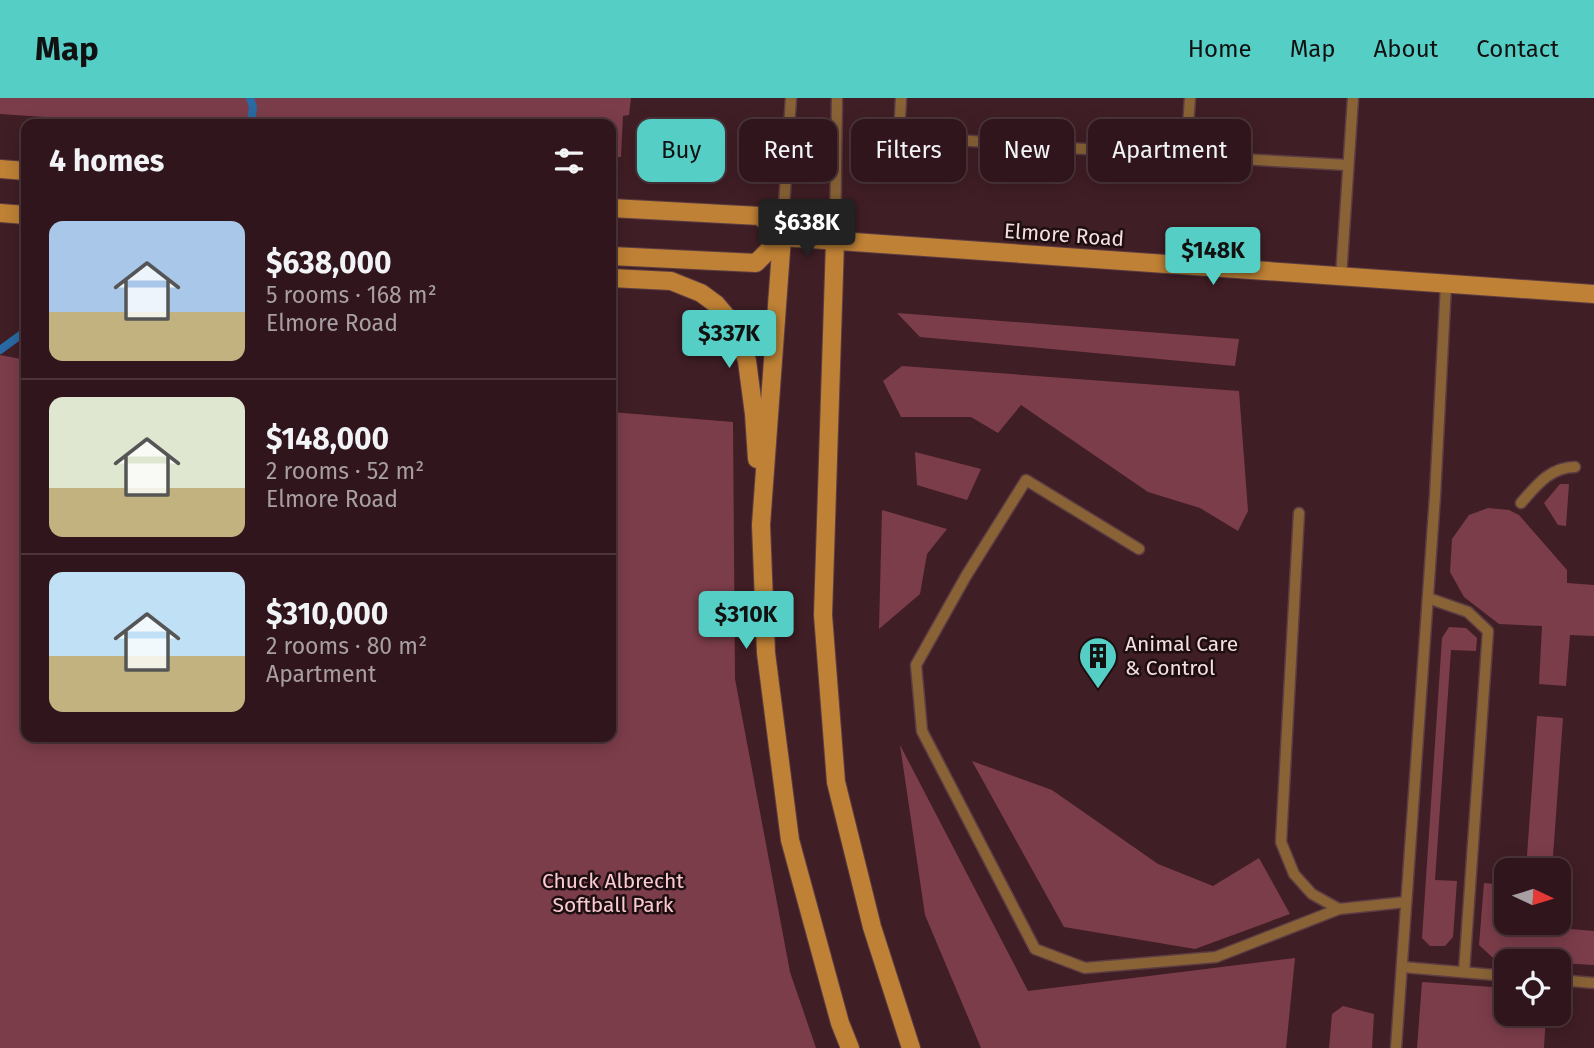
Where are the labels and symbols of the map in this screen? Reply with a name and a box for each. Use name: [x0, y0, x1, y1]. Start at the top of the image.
pin: $638K: [758, 200, 856, 259]
street label: Elmore Road: [1003, 218, 1125, 252]
pin: $148K: [1164, 228, 1262, 287]
pin: $337K: [680, 310, 778, 370]
pin: $310K: [697, 592, 795, 651]
place label: Animal Care & Control: [1125, 631, 1238, 681]
building icon: Animal Care & Control: [1077, 635, 1119, 690]
north arrow: [1494, 858, 1572, 934]
park label: Chuck Albrecht Softball Park: [542, 868, 684, 918]

